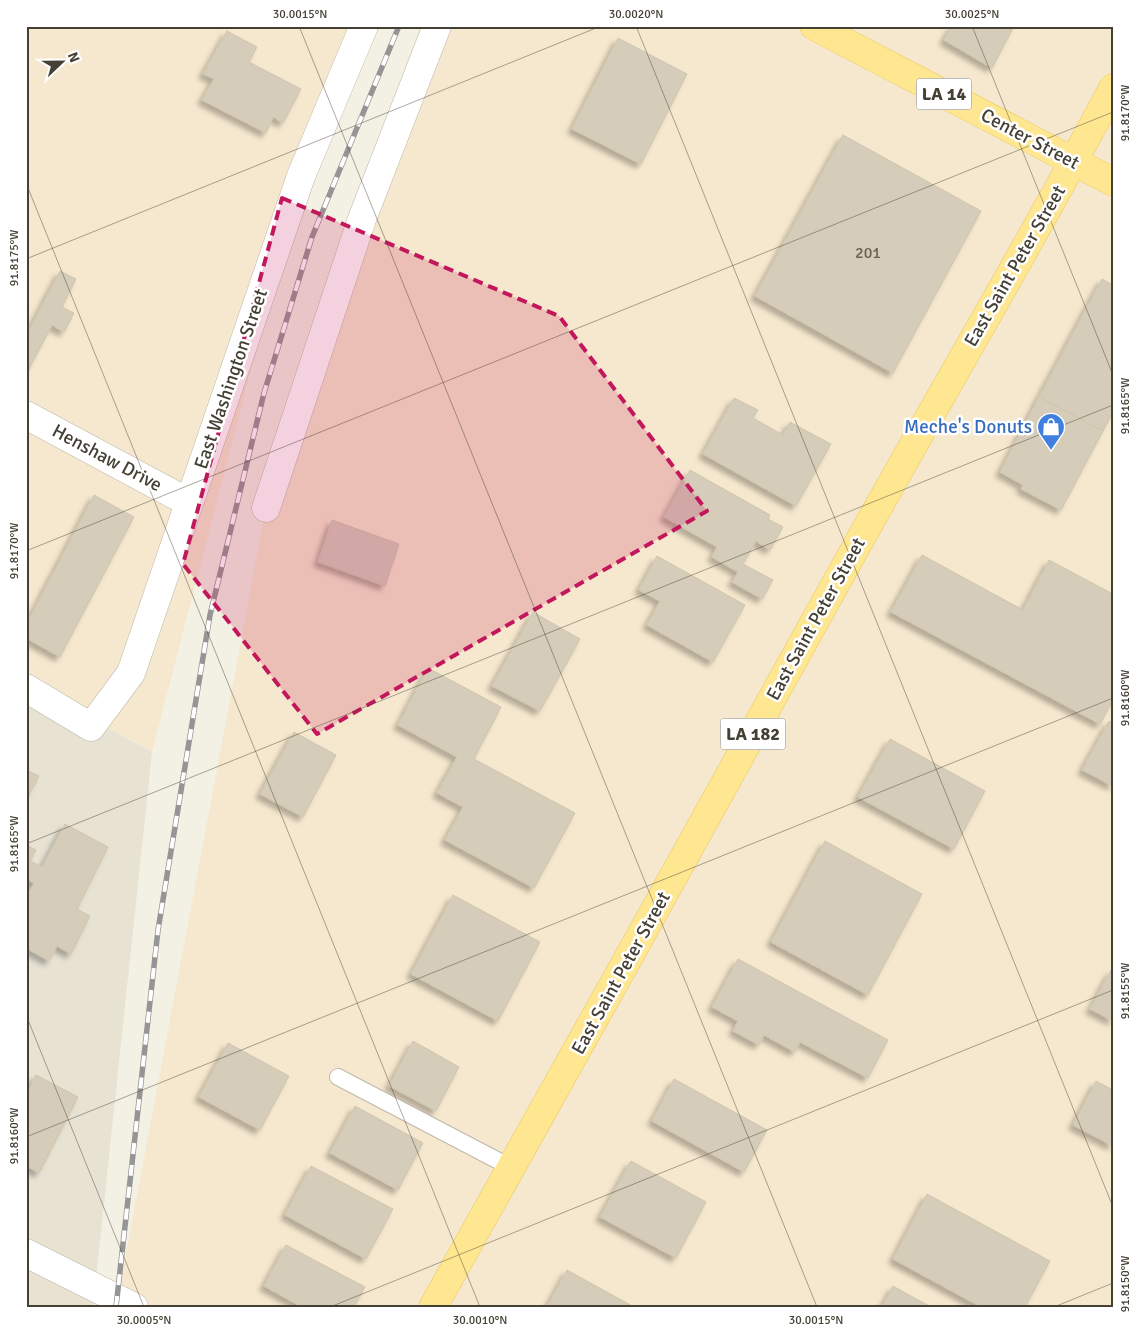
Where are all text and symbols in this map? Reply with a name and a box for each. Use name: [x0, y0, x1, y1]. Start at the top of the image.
text: 30.0015°N: [273, 7, 327, 22]
text: 30.0020°N: [609, 7, 663, 22]
text: 30.0025°N: [945, 7, 999, 22]
north arrow: [38, 38, 88, 88]
text: N: [64, 50, 83, 65]
road number: LA 14: [916, 78, 972, 110]
text: 91.8170°W: [1118, 85, 1133, 141]
street label: Center Street: [977, 103, 1084, 175]
street label: East Saint Peter Street: [959, 181, 1071, 351]
text: 91.8175°W: [7, 230, 22, 286]
house number: 201: [855, 243, 881, 263]
street label: East Washington Street: [189, 285, 273, 472]
text: 91.8165°W: [1118, 378, 1133, 434]
shop icon: Meche's Donuts: [1036, 412, 1066, 451]
place label: Meche's Donuts: [904, 415, 1032, 439]
street label: Henshaw Drive: [48, 419, 166, 497]
text: 91.8170°W: [7, 523, 22, 579]
street label: East Saint Peter Street: [761, 533, 871, 705]
text: 91.8160°W: [1118, 670, 1133, 726]
road number: LA 182: [720, 719, 786, 750]
text: 91.8165°W: [7, 816, 22, 872]
street label: East Saint Peter Street: [566, 887, 676, 1059]
text: 91.8155°W: [1118, 963, 1133, 1019]
text: 91.8160°W: [7, 1108, 22, 1164]
text: 91.8150°W: [1118, 1256, 1133, 1312]
text: 30.0005°N: [117, 1313, 171, 1328]
text: 30.0010°N: [453, 1313, 507, 1328]
text: 30.0015°N: [789, 1313, 843, 1328]

